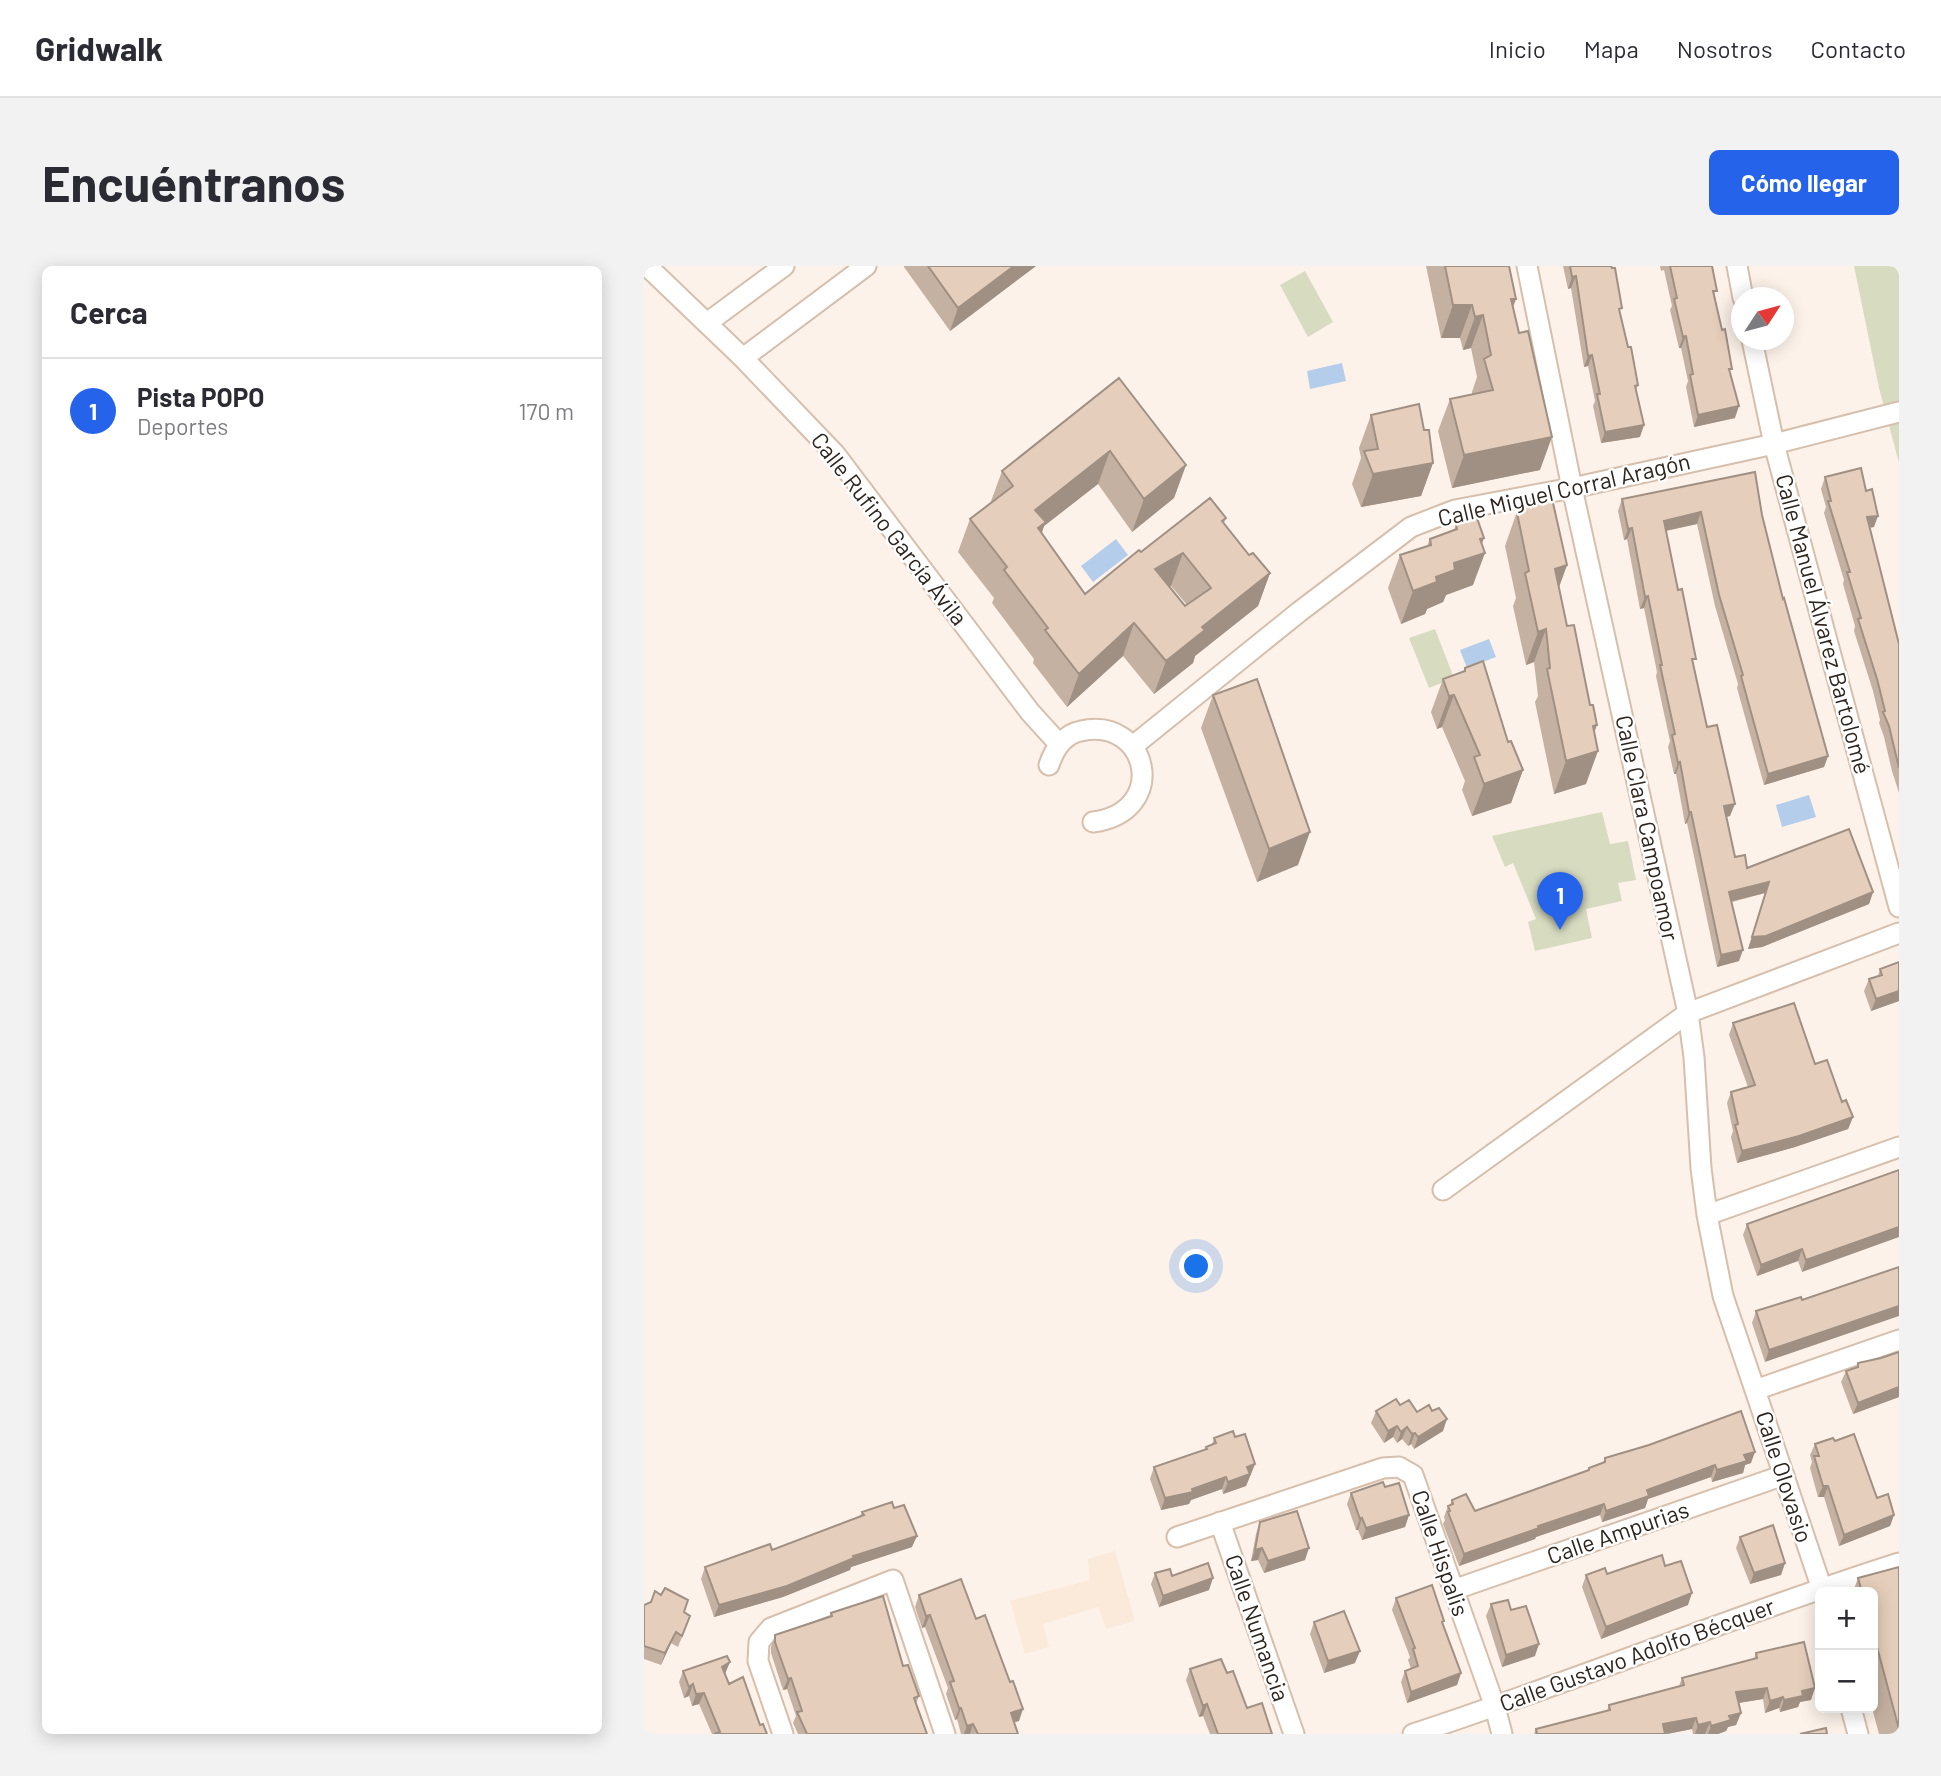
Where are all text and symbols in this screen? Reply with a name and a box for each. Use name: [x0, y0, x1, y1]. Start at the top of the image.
text: Gridwalk: [35, 28, 163, 68]
text: Inicio: [1489, 34, 1546, 63]
text: Mapa: [1584, 34, 1639, 63]
text: Nosotros: [1677, 34, 1773, 63]
text: Contacto: [1811, 34, 1906, 63]
button: Cómo llegar: [1709, 150, 1899, 215]
text: Encuéntranos: [42, 153, 345, 212]
north arrow: [1731, 287, 1794, 350]
text: Cerca: [70, 294, 148, 330]
text: Pista POPO: [137, 381, 264, 412]
text: 1: [89, 397, 97, 425]
text: 170 m: [518, 397, 574, 425]
text: Deportes: [137, 412, 228, 440]
street label: Calle Rufino García Ávila: [806, 426, 974, 630]
street label: Calle Miguel Corral Aragón: [1435, 446, 1693, 532]
street label: Calle Manuel Álvarez Bartolomé: [1770, 471, 1878, 777]
street label: Calle Clara Campoamor: [1610, 712, 1686, 944]
pin: 1: [1537, 872, 1583, 930]
your location: [1179, 1249, 1213, 1283]
street label: Calle Olovasio: [1751, 1407, 1819, 1546]
street label: Calle Hispalis: [1406, 1486, 1476, 1619]
street label: Calle Ampurias: [1543, 1495, 1692, 1569]
street label: Calle Numancia: [1220, 1551, 1296, 1705]
map controls: [1815, 1587, 1878, 1713]
button: +: [1815, 1587, 1878, 1650]
street label: Calle Gustavo Adolfo Bécquer: [1495, 1591, 1779, 1717]
button: −: [1815, 1650, 1878, 1713]

